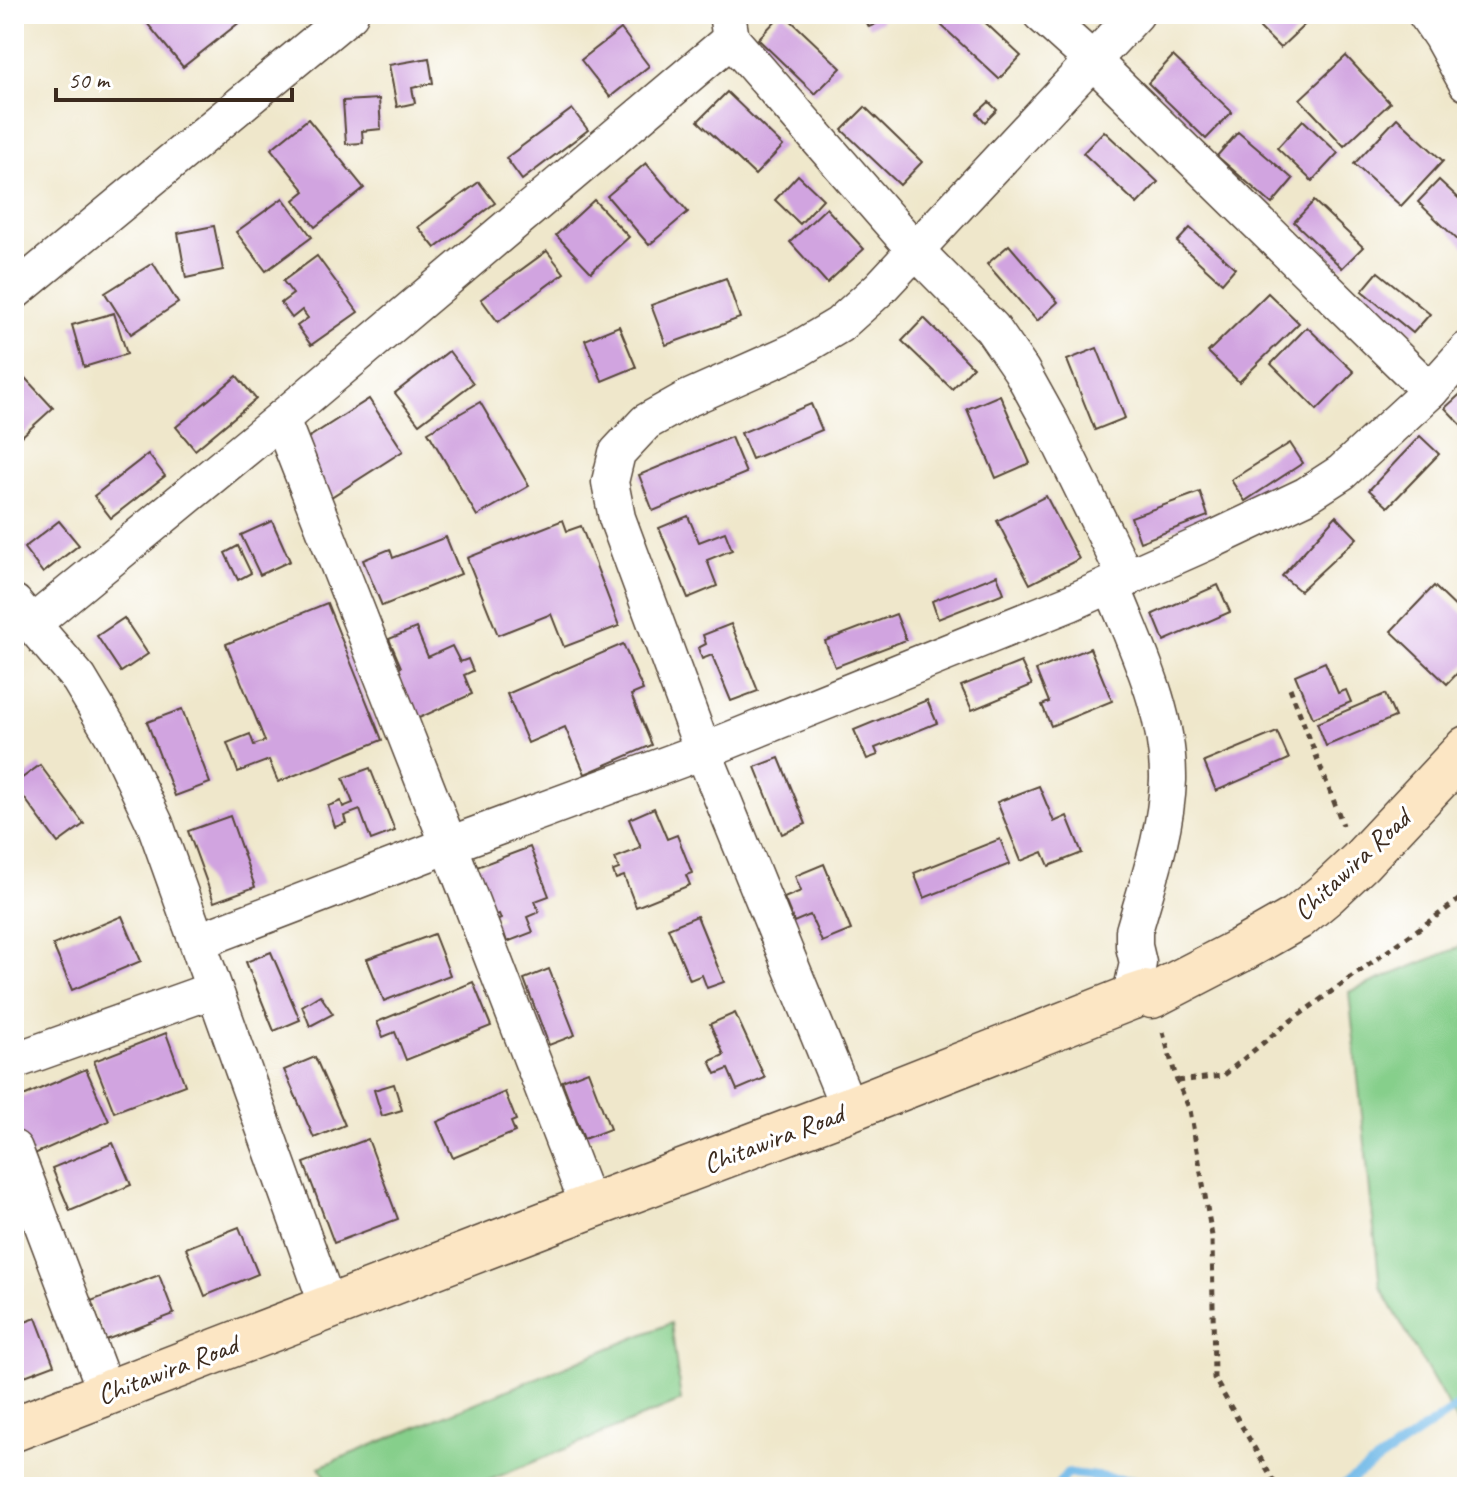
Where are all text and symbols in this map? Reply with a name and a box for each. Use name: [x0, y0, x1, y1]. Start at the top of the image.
scale bar: [56, 52, 292, 102]
text: 50 m: [68, 65, 111, 95]
street label: Chitawira Road: [1285, 798, 1420, 928]
street label: Chitawira Road: [698, 1094, 852, 1181]
street label: Chitawira Road: [92, 1325, 246, 1412]

